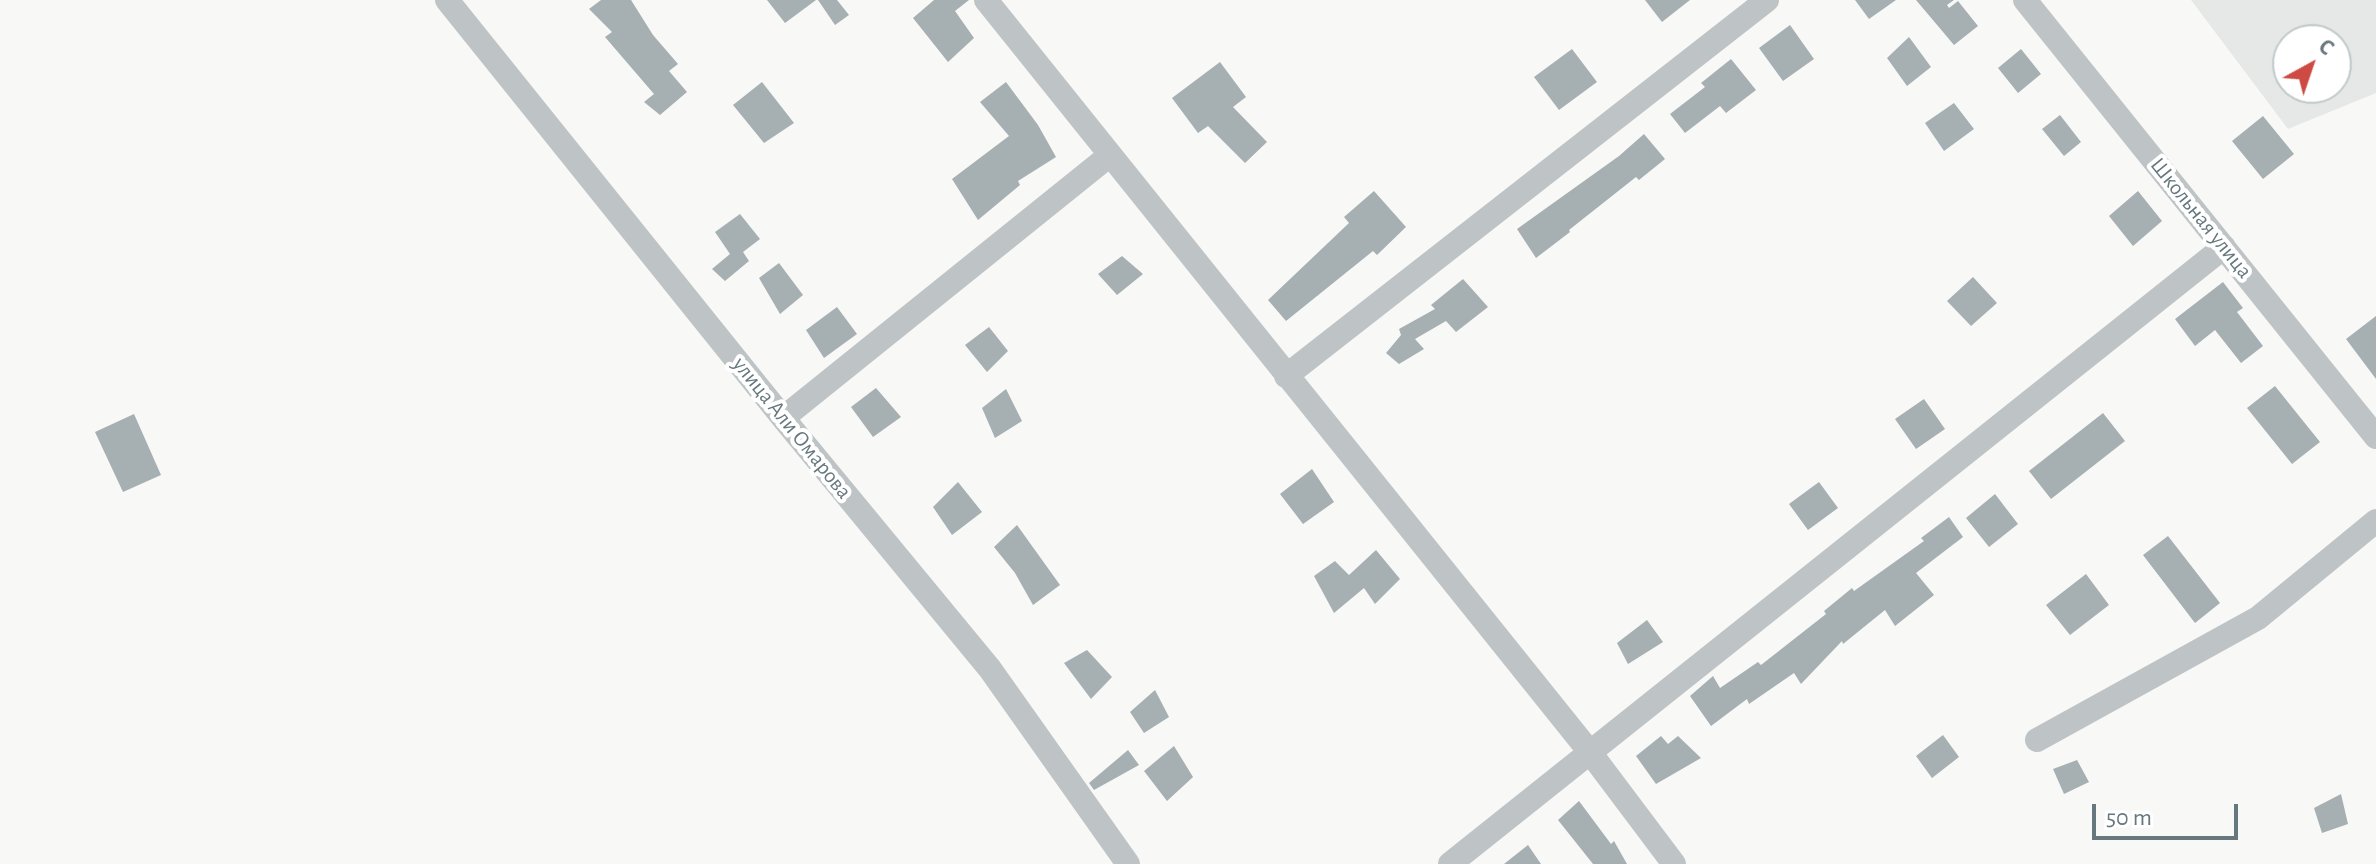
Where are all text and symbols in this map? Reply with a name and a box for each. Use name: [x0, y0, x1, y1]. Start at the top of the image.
north arrow: [2272, 24, 2352, 104]
text: С: [2314, 35, 2338, 59]
street label: Школьная улица: [2144, 152, 2258, 284]
street label: улица Али Омарова: [727, 352, 857, 504]
scale bar: [2096, 788, 2242, 838]
text: 50 m: [2106, 806, 2152, 830]

